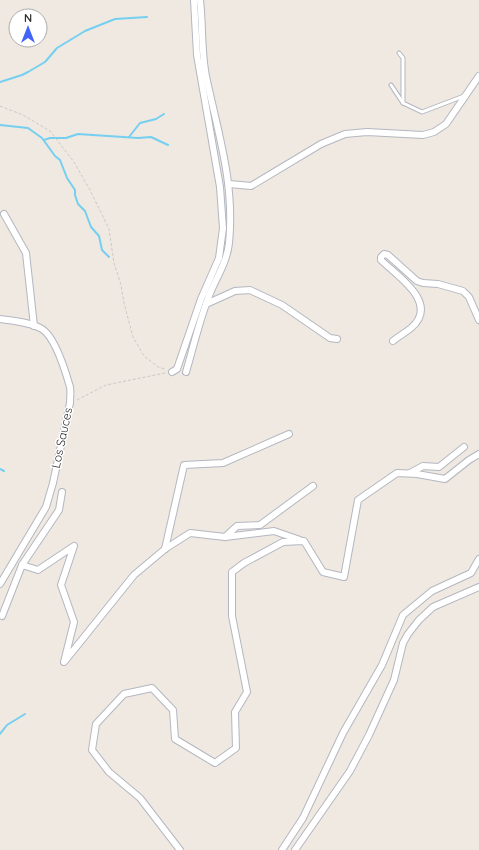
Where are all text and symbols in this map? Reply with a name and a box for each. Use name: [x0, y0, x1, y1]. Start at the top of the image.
north arrow: [8, 8, 48, 48]
text: N: [24, 11, 32, 25]
street label: Los Sauces: [48, 406, 75, 470]

